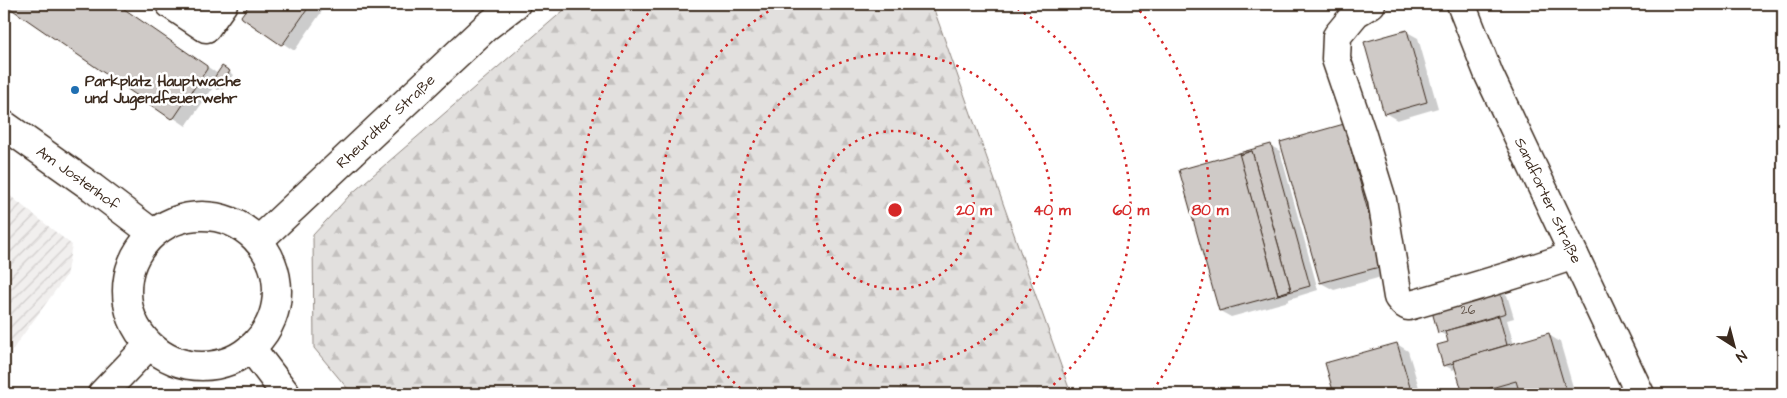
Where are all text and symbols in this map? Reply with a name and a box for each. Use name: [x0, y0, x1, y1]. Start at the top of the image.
street label: Rheurdter Straße: [331, 70, 440, 173]
place label: Parkplatz Hauptwache und Jugendfeuerwehr: [84, 71, 241, 111]
marker: Parkplatz Hauptwache und Jugendfeuerwehr: [69, 84, 81, 96]
street label: Sandforter Straße: [1510, 134, 1587, 267]
street label: Am Jostenhof: [32, 141, 124, 215]
text: 20 m: [955, 200, 992, 221]
text: 40 m: [1033, 200, 1071, 221]
text: 60 m: [1113, 200, 1150, 221]
text: 80 m: [1192, 200, 1229, 221]
centre of rings: [886, 201, 904, 219]
house number: 26: [1461, 302, 1476, 319]
north arrow: [1710, 320, 1760, 370]
text: N: [1731, 345, 1750, 367]

